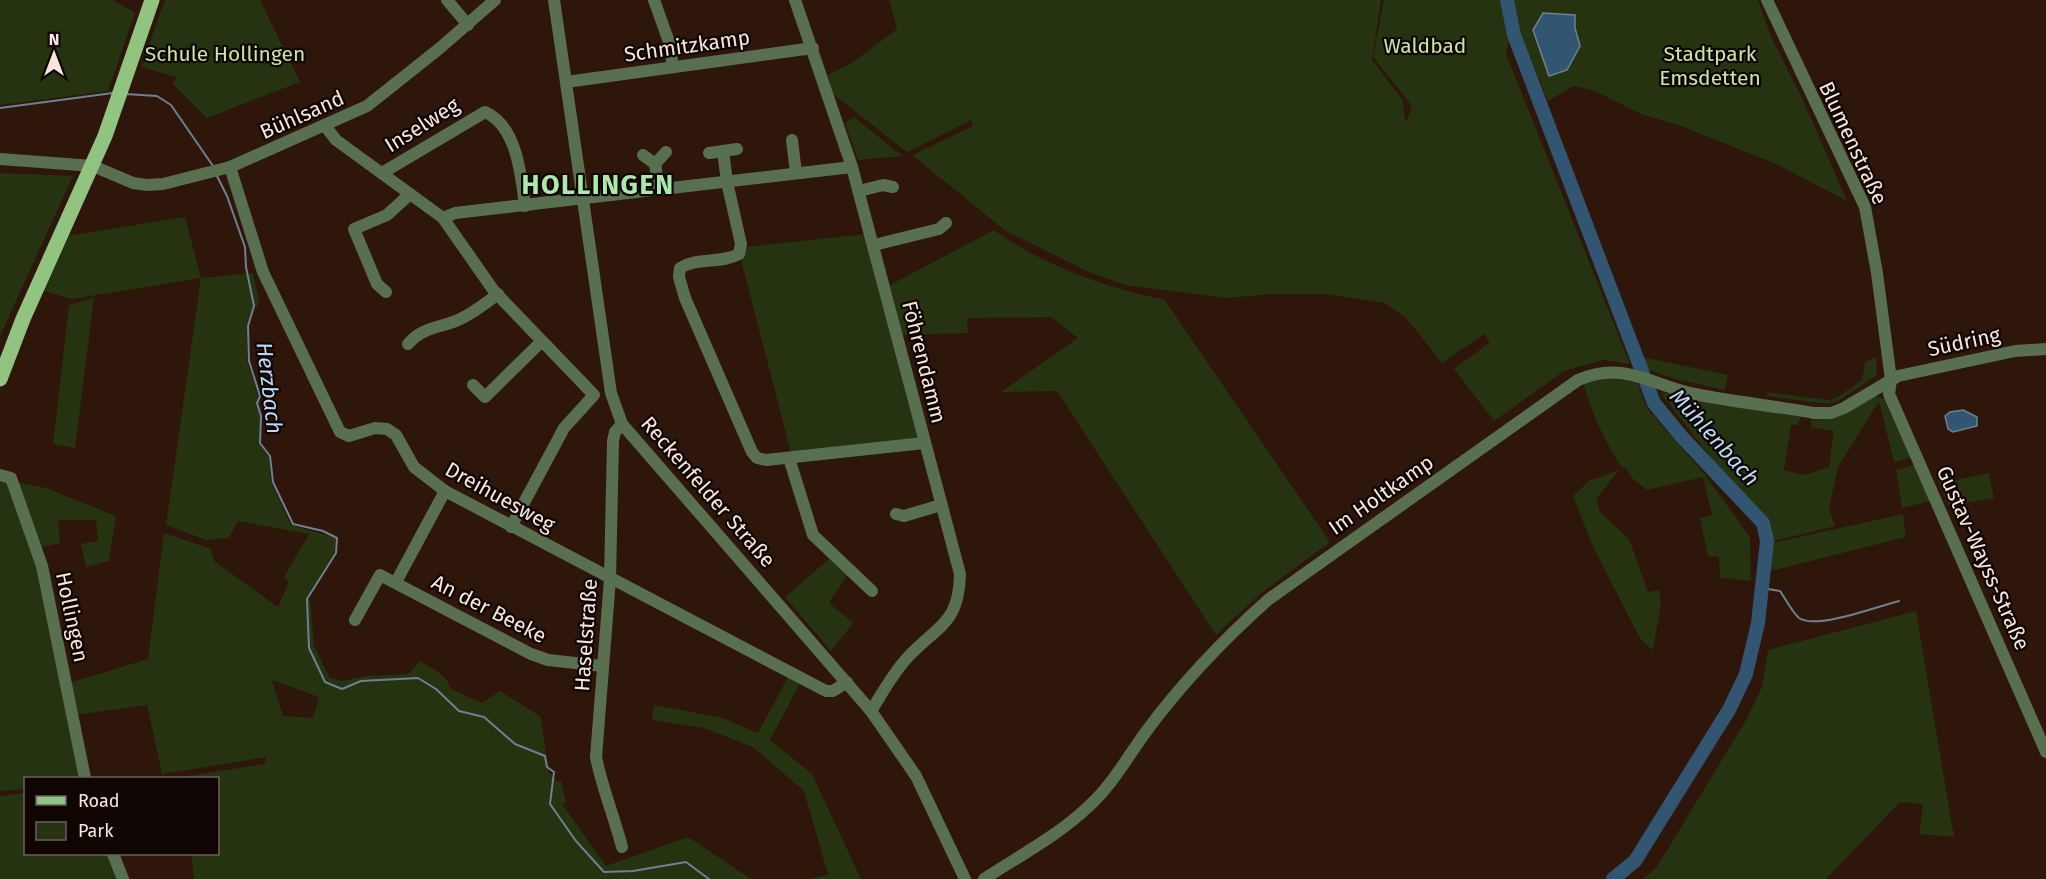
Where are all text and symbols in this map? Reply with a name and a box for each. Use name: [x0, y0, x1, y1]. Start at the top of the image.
north arrow: [24, 24, 84, 84]
street label: Schmitzkamp: [622, 24, 752, 68]
text: N: [49, 30, 59, 49]
park label: Waldbad: [1384, 33, 1466, 59]
park label: Schule Hollingen: [145, 41, 305, 67]
park label: Stadtpark Emsdetten: [1659, 41, 1761, 91]
street label: Blumenstraße: [1813, 77, 1893, 209]
street label: Bühlsand: [256, 85, 348, 145]
street label: Inselweg: [380, 92, 464, 158]
district label: HOLLINGEN: [521, 169, 675, 201]
street label: Föhrendamm: [896, 298, 952, 426]
street label: Südring: [1925, 322, 2003, 362]
water label: Herzbach: [250, 341, 289, 436]
water label: Mühlenbach: [1664, 383, 1765, 491]
street label: Reckenfelder Straße: [635, 411, 781, 573]
street label: Im Holtkamp: [1323, 449, 1439, 541]
street label: Dreihuesweg: [441, 456, 559, 538]
street label: Gustav-Wayss-Straße: [1931, 462, 2035, 654]
street label: An der Beeke: [427, 569, 551, 649]
street label: Hollingen: [50, 570, 94, 664]
street label: Haselstraße: [569, 578, 603, 692]
legend: [24, 777, 219, 855]
text: Road: [78, 790, 120, 812]
text: Park: [78, 820, 114, 842]

